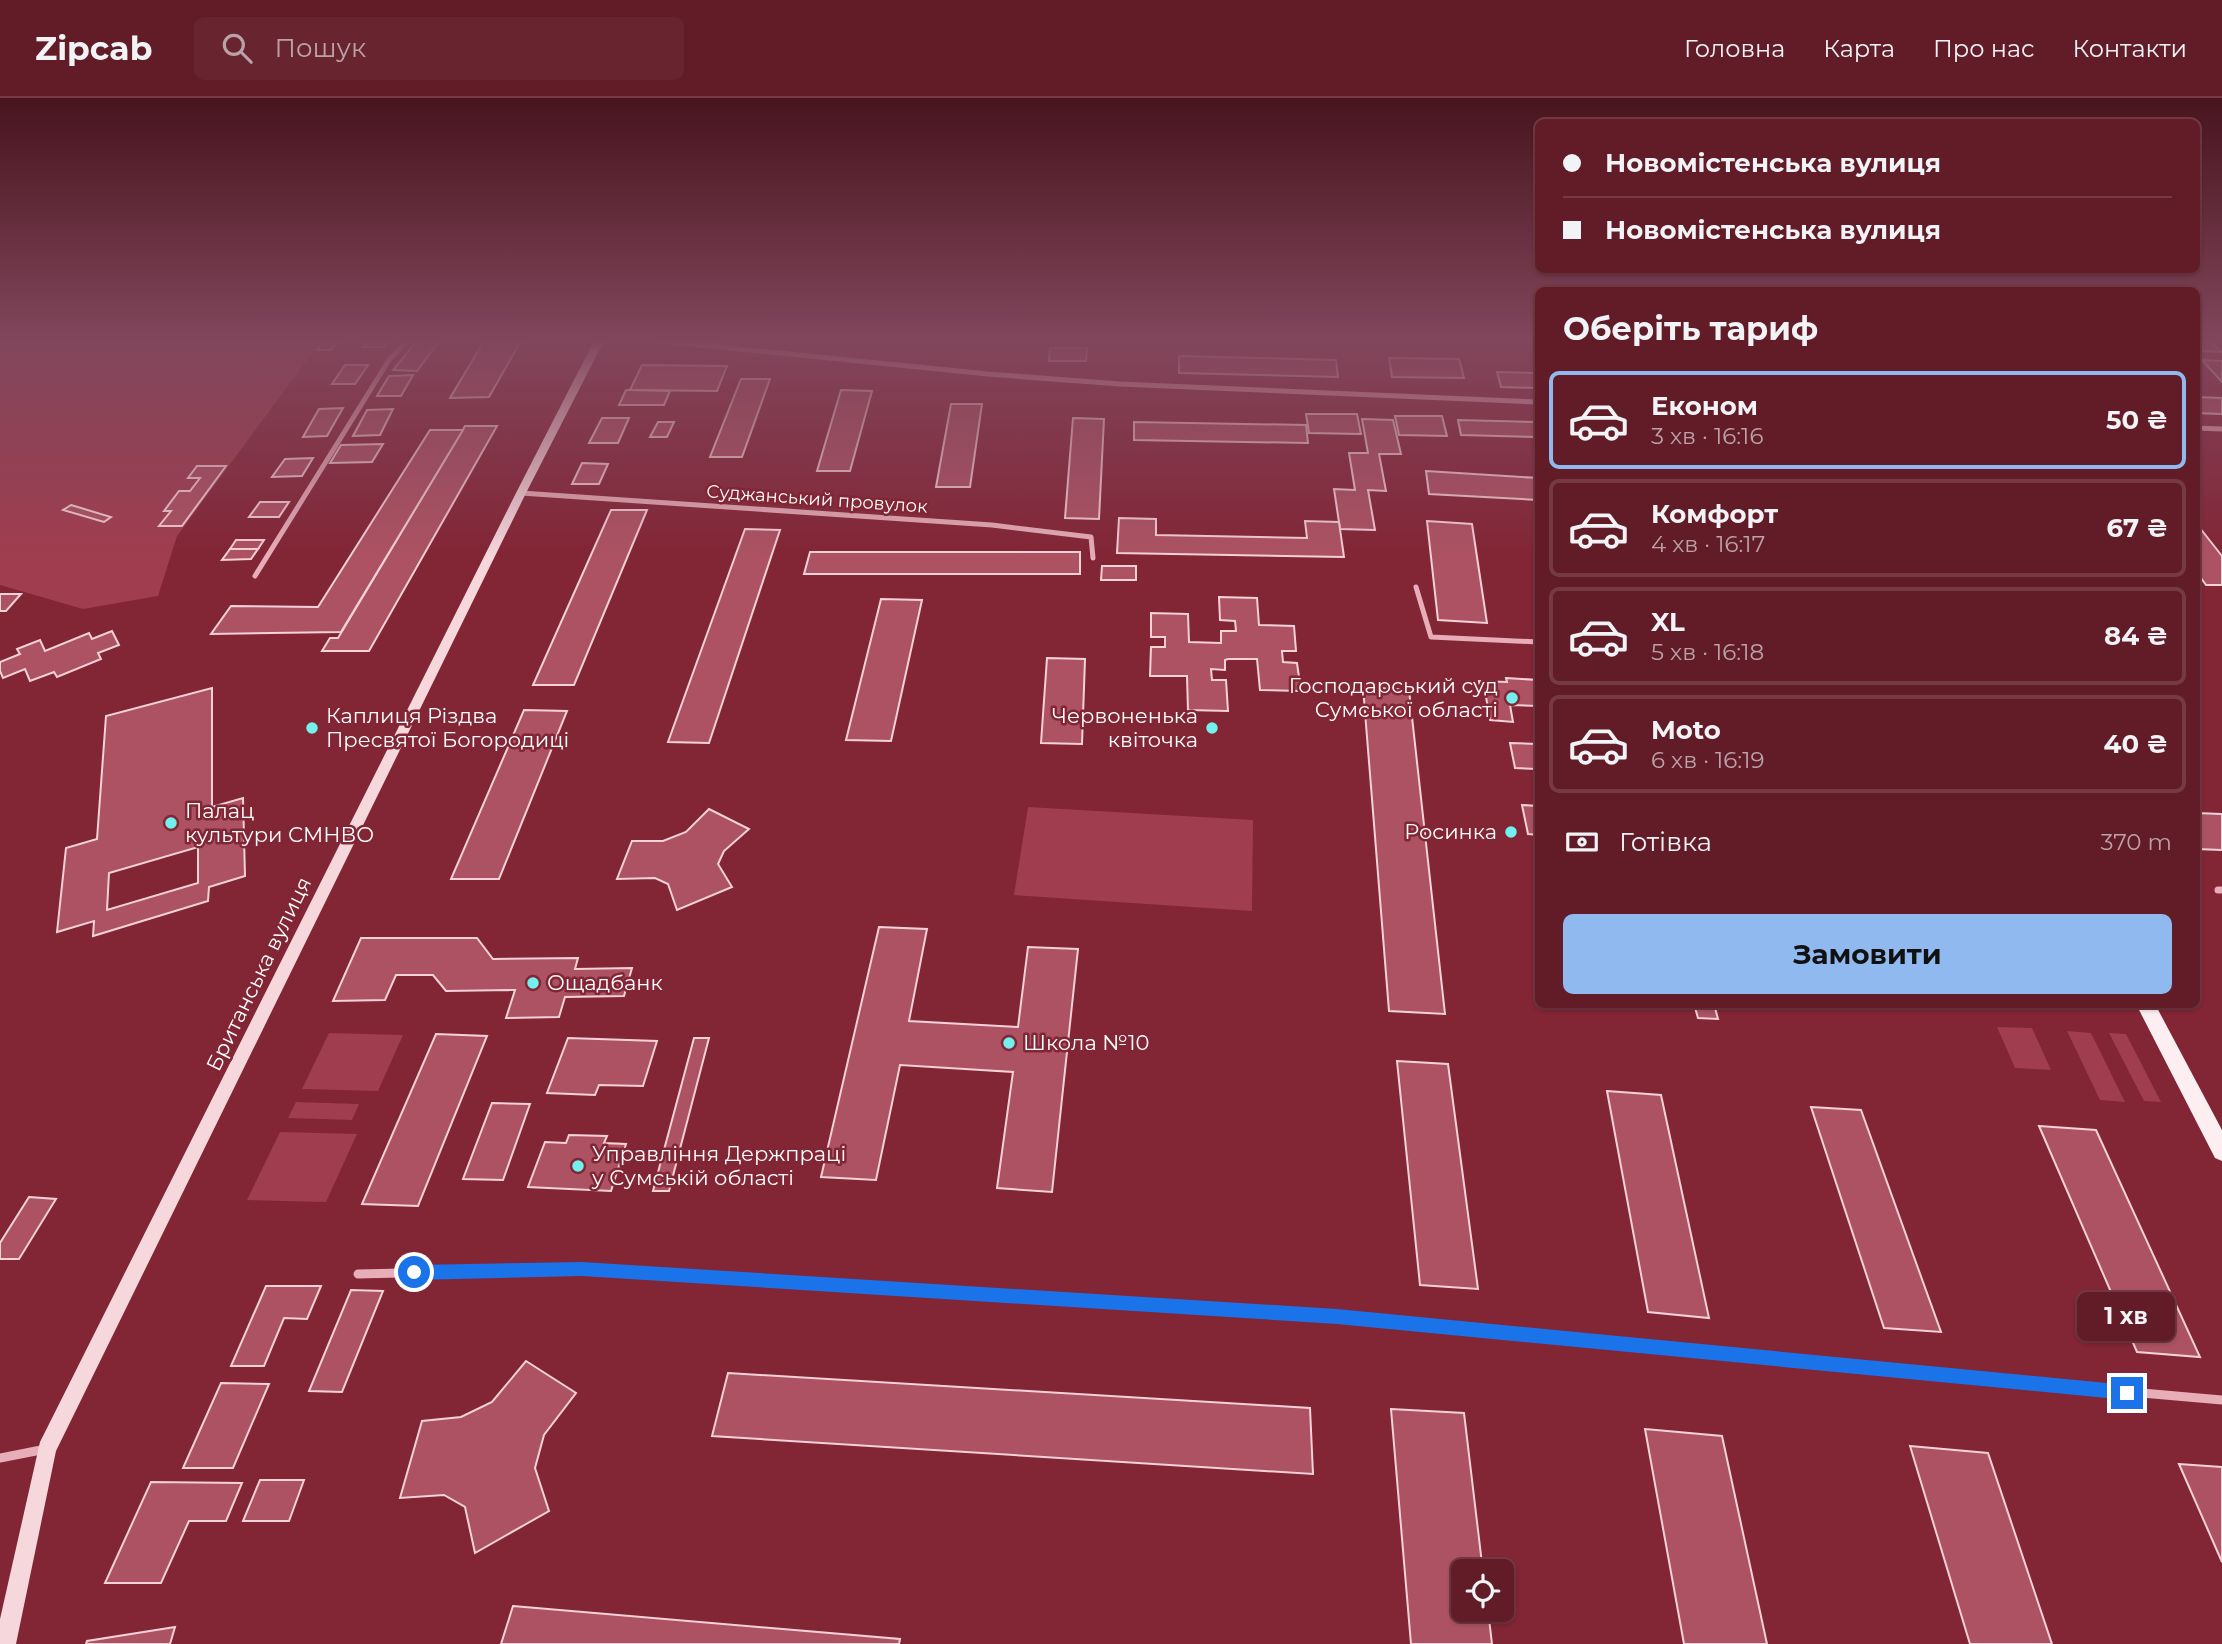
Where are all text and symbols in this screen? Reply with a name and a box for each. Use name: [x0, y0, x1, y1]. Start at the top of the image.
search box: [194, 17, 684, 80]
text: Zipcab: [35, 28, 152, 68]
icon: search: [218, 29, 256, 67]
text: Пошук: [274, 32, 366, 64]
text: Головна: [1684, 34, 1785, 63]
text: Карта: [1823, 34, 1895, 63]
text: Про нас: [1933, 34, 2035, 63]
text: Контакти: [2073, 34, 2187, 63]
text: Новомістенська вулиця: [1605, 147, 1941, 179]
text: Новомістенська вулиця: [1605, 214, 1941, 246]
text: Оберіть тариф: [1563, 309, 1818, 348]
icon: car: [1567, 389, 1630, 452]
text: Економ: [1651, 390, 1758, 422]
text: 50 ₴: [2106, 404, 2168, 436]
text: 3 хв · 16:16: [1651, 422, 1763, 450]
street label: Суджанський провулок: [706, 480, 929, 518]
icon: car: [1567, 497, 1630, 560]
text: Комфорт: [1651, 498, 1778, 530]
text: 67 ₴: [2107, 512, 2168, 544]
text: 4 хв · 16:17: [1651, 530, 1765, 558]
icon: car: [1567, 605, 1630, 668]
text: XL: [1651, 606, 1685, 638]
text: 84 ₴: [2104, 620, 2168, 652]
text: 5 хв · 16:18: [1651, 638, 1764, 666]
place label: Господарський суд Сумської області: [1289, 673, 1498, 722]
marker: Господарський суд Сумської області: [1504, 690, 1520, 706]
place label: Каплиця Різдва Пресвятої Богородиці: [326, 703, 569, 752]
place label: Червоненька квіточка: [1052, 703, 1198, 752]
icon: car: [1567, 713, 1630, 776]
text: Moto: [1651, 714, 1721, 746]
marker: Каплиця Різдва Пресвятої Богородиці: [304, 720, 320, 736]
marker: Червоненька квіточка: [1204, 720, 1220, 736]
text: 40 ₴: [2104, 728, 2168, 760]
text: 6 хв · 16:19: [1651, 746, 1764, 774]
place label: Палац культури СМНВО: [185, 798, 374, 847]
marker: Палац культури СМНВО: [163, 815, 179, 831]
place label: Росинка: [1404, 819, 1497, 844]
icon: cash: [1563, 823, 1601, 861]
marker: Росинка: [1503, 824, 1519, 840]
text: Готівка: [1619, 826, 1712, 858]
text: 370 m: [2101, 828, 2172, 856]
street label: Британська вулиця: [201, 873, 316, 1075]
button: Замовити: [1563, 914, 2172, 994]
place label: Ощадбанк: [547, 970, 663, 995]
marker: Ощадбанк: [525, 975, 541, 991]
place label: Школа №10: [1023, 1030, 1149, 1055]
marker: Школа №10: [1001, 1035, 1017, 1051]
place label: Управління Держпраці у Сумській області: [591, 1141, 846, 1190]
marker: Управління Держпраці у Сумській області: [570, 1158, 586, 1174]
route start: [398, 1256, 430, 1288]
callout: 1 хв: [2078, 1292, 2176, 1340]
text: 1 хв: [2104, 1302, 2148, 1330]
route end: [2111, 1377, 2143, 1409]
map controls: [1451, 1559, 1514, 1622]
button: locate: [1451, 1559, 1514, 1622]

